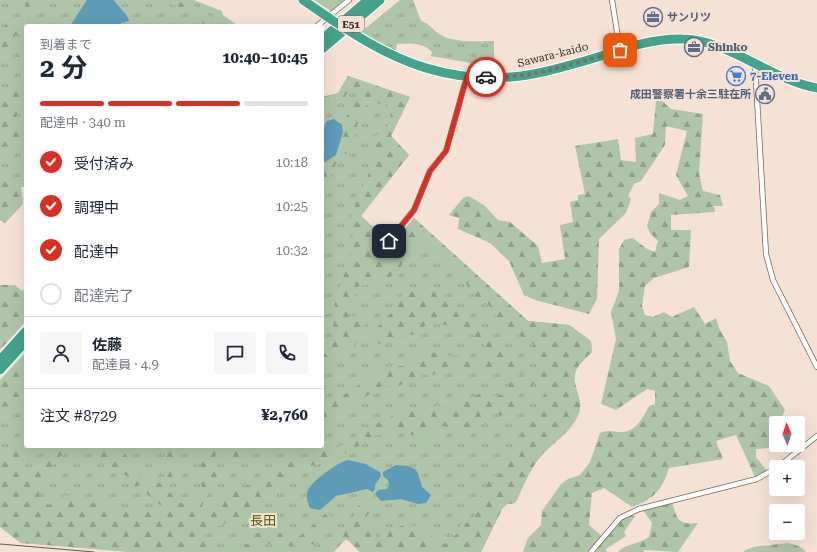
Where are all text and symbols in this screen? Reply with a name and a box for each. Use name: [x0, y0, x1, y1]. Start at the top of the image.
office icon: サンリツ: [642, 6, 664, 28]
place label: サンリツ: [667, 11, 711, 24]
road number: E51: [338, 16, 364, 32]
pin: [603, 33, 637, 67]
office icon: Shinko: [683, 36, 705, 58]
text: 到着まで: [40, 37, 92, 52]
icon: bag: [609, 39, 631, 61]
street label: Sawara-kaido: [516, 40, 590, 70]
place label: Shinko: [708, 41, 748, 54]
text: 10:40–10:45: [222, 49, 308, 67]
text: 2 分: [40, 53, 87, 83]
courier: [466, 57, 506, 97]
supermarket icon: 7-Eleven: [725, 65, 747, 87]
icon: car: [475, 66, 497, 88]
place label: 7-Eleven: [750, 70, 799, 83]
public building icon: 成田警察署十余三駐在所: [754, 83, 776, 105]
place label: 成田警察署十余三駐在所: [630, 88, 751, 101]
text: 配達中 · 340 m: [40, 115, 126, 130]
icon: check: [40, 151, 62, 173]
text: 受付済み: [74, 155, 134, 173]
text: 10:18: [276, 155, 308, 170]
icon: check: [40, 195, 62, 217]
text: 調理中: [74, 199, 119, 217]
text: 10:25: [276, 199, 308, 214]
pin: [372, 224, 406, 258]
icon: home: [378, 230, 400, 252]
icon: check: [40, 239, 62, 261]
text: 配達中: [74, 243, 119, 261]
text: 10:32: [276, 243, 308, 258]
text: 配達完了: [74, 287, 134, 305]
button: person: [40, 332, 82, 374]
button: chat: [214, 332, 256, 374]
button: phone: [266, 332, 308, 374]
text: 佐藤: [92, 336, 122, 354]
text: 配達員 · 4.9: [92, 357, 159, 372]
text: ¥2,760: [261, 406, 308, 424]
text: 注文 #8729: [40, 407, 117, 425]
north arrow: [769, 416, 805, 452]
map controls: [769, 416, 805, 540]
button: +: [769, 460, 805, 496]
button: −: [769, 504, 805, 540]
district label: 長田: [250, 513, 276, 528]

